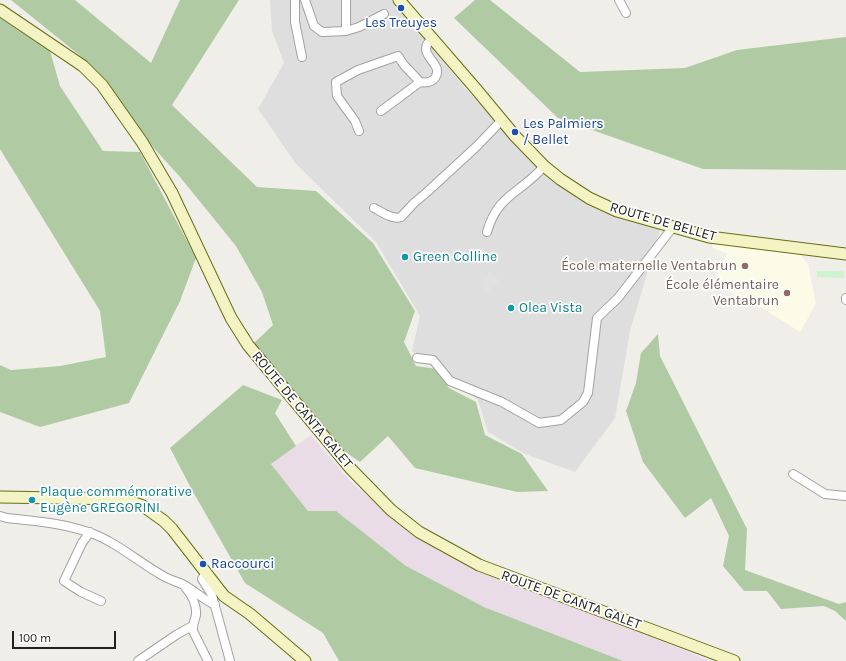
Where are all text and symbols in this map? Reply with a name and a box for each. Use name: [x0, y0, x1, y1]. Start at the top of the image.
marker: Les Treuyes: [396, 3, 406, 13]
place label: Les Treuyes: [365, 15, 437, 31]
place label: Les Palmiers / Bellet: [523, 116, 604, 148]
marker: Les Palmiers / Bellet: [510, 127, 520, 137]
street label: ROUTE DE BELLET: [608, 199, 718, 245]
place label: Green Colline: [413, 249, 497, 265]
marker: Green Colline: [400, 252, 410, 262]
place label: École maternelle Ventabrun: [561, 258, 737, 274]
marker: École maternelle Ventabrun: [740, 261, 750, 271]
place label: École élémentaire Ventabrun: [665, 277, 779, 310]
marker: École élémentaire Ventabrun: [782, 288, 792, 298]
place label: Olea Vista: [519, 300, 583, 316]
marker: Olea Vista: [506, 303, 516, 313]
street label: ROUTE DE CANTA GALET: [248, 348, 356, 472]
place label: Plaque commémorative Eugène GREGORINI: [40, 484, 192, 516]
marker: Plaque commémorative Eugène GREGORINI: [27, 495, 37, 505]
place label: Raccourci: [211, 556, 274, 572]
marker: Raccourci: [198, 559, 208, 569]
street label: ROUTE DE CANTA GALET: [499, 567, 643, 633]
scale bar: [14, 623, 118, 649]
text: 100 m: [19, 631, 51, 645]

